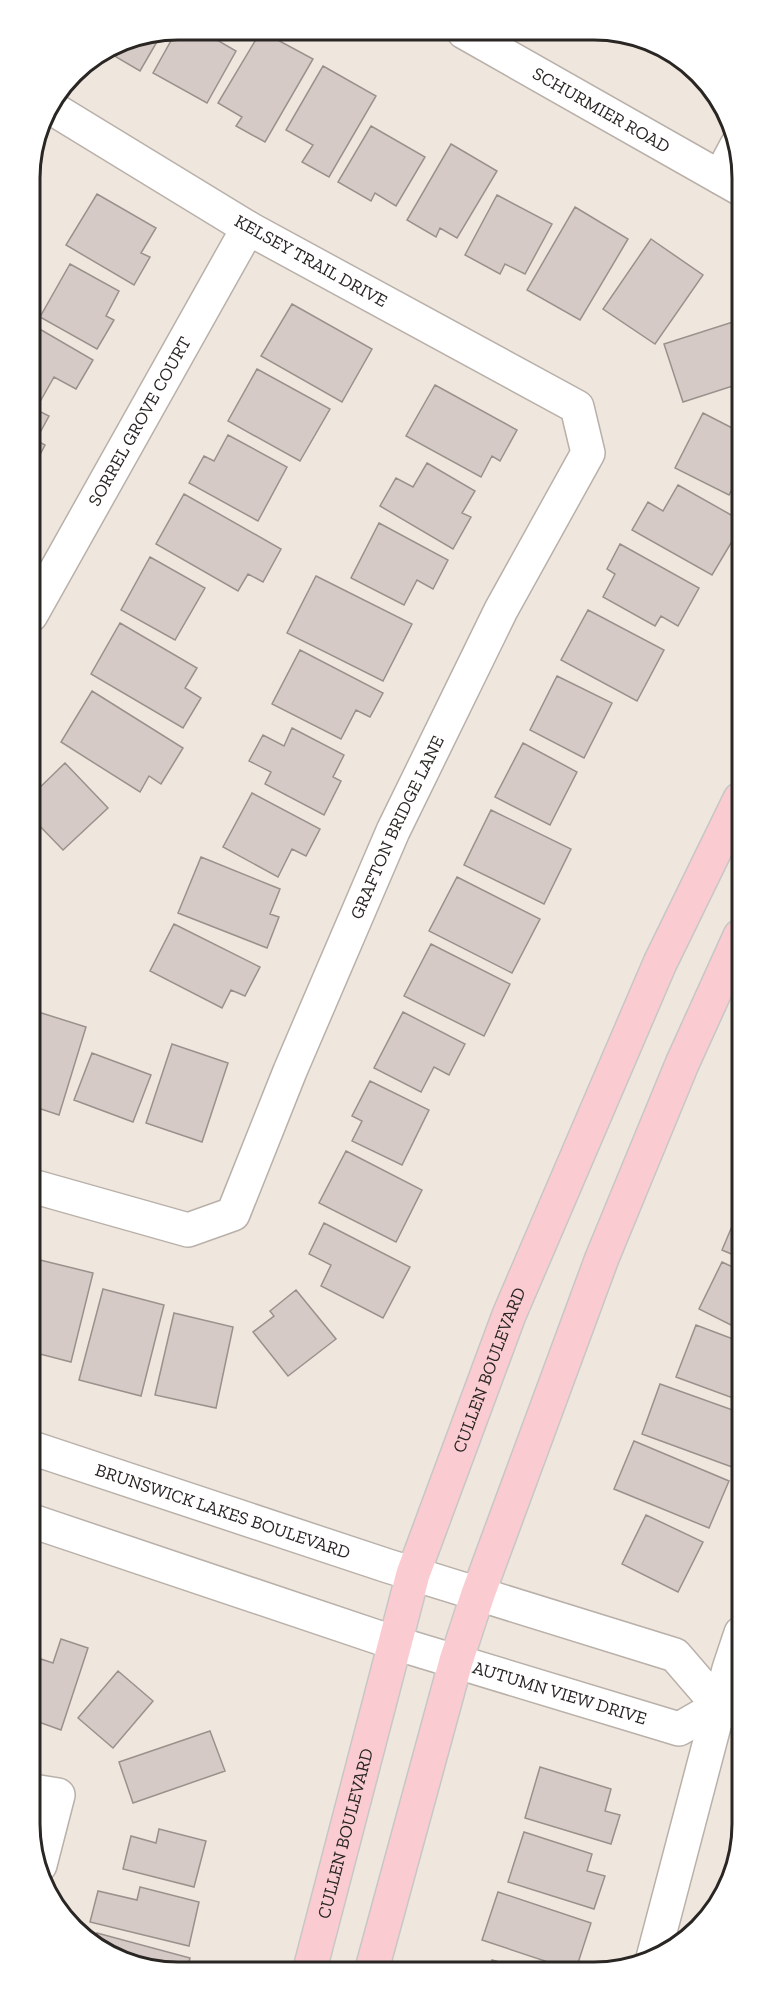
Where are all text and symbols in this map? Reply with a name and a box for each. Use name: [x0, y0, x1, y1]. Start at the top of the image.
street label: SCHURMIER ROAD: [529, 62, 674, 158]
street label: KELSEY TRAIL DRIVE: [231, 210, 391, 312]
street label: SORREL GROVE COURT: [83, 333, 196, 510]
street label: GRAFTON BRIDGE LANE: [346, 732, 449, 922]
street label: CULLEN BOULEVARD: [448, 1284, 531, 1456]
street label: BRUNSWICK LAKES BOULEVARD: [92, 1459, 353, 1564]
street label: AUTUMN VIEW DRIVE: [470, 1656, 649, 1730]
street label: CULLEN BOULEVARD: [313, 1746, 378, 1921]

